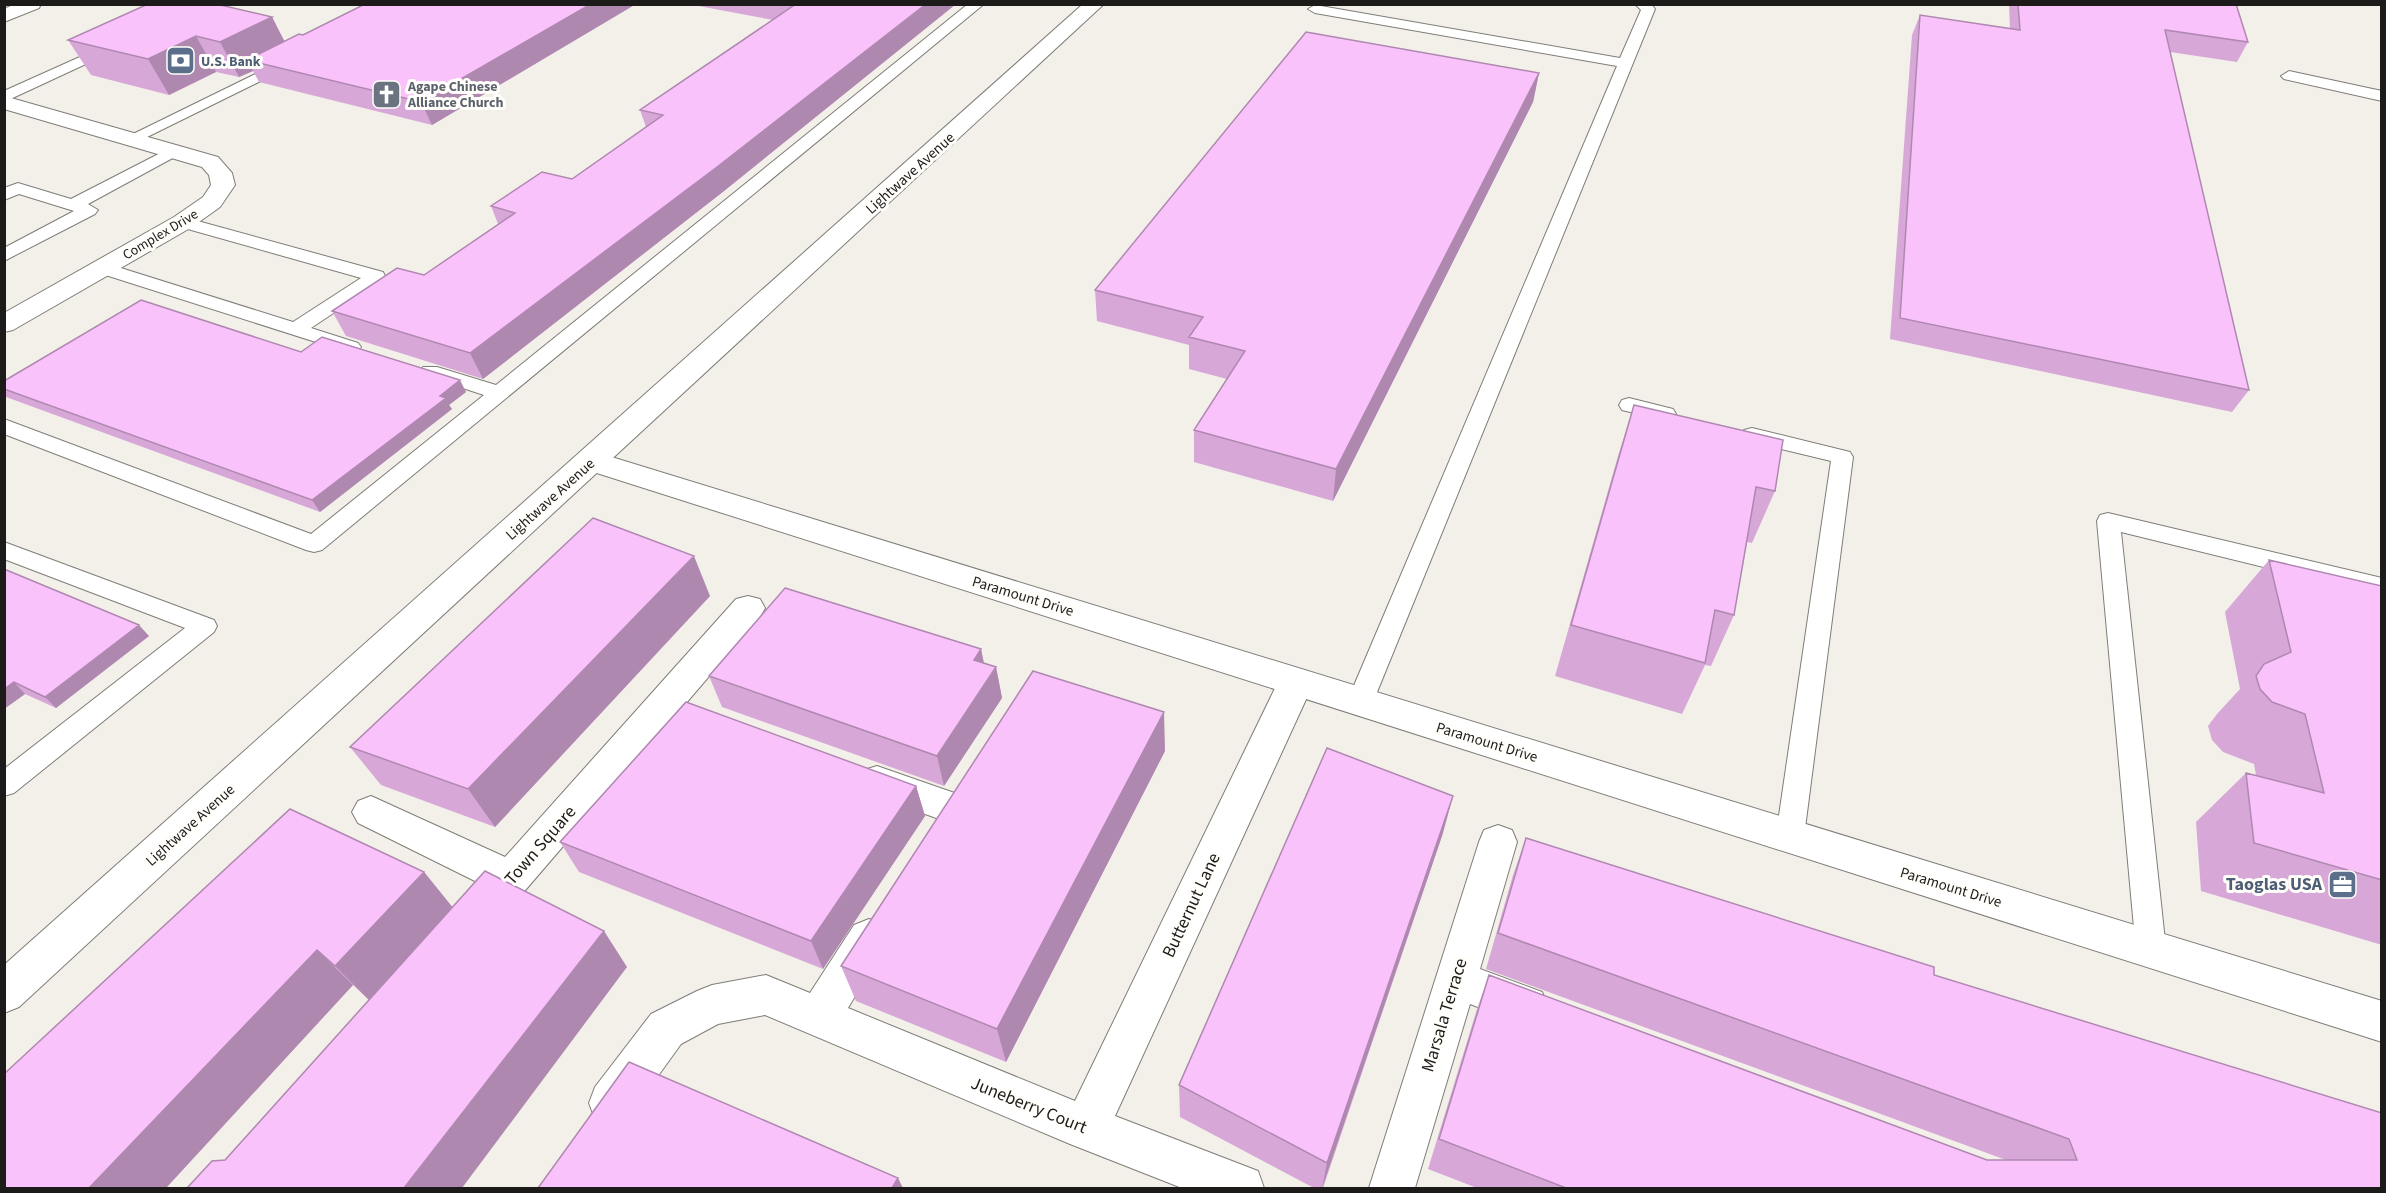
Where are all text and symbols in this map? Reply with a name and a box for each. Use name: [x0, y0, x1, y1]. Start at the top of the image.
bank icon: U.S. Bank: [164, 45, 196, 77]
place label: U.S. Bank: [201, 52, 261, 72]
place label: Agape Chinese Alliance Church: [407, 77, 504, 113]
church icon: Agape Chinese Alliance Church: [371, 78, 403, 110]
street label: Lightwave Avenue: [861, 128, 960, 219]
street label: Complex Drive: [119, 204, 202, 265]
street label: Lightwave Avenue: [501, 454, 600, 545]
street label: Paramount Drive: [969, 571, 1076, 622]
street label: Paramount Drive: [1433, 717, 1540, 768]
street label: Lightwave Avenue: [141, 780, 240, 871]
street label: Town Square: [499, 800, 582, 891]
street label: Butternut Lane: [1156, 849, 1227, 962]
street label: Paramount Drive: [1897, 862, 2004, 913]
office icon: Taoglas USA: [2327, 868, 2359, 900]
place label: Taoglas USA: [2226, 872, 2323, 897]
street label: Marsala Terrace: [1415, 955, 1474, 1075]
street label: Juneberry Court: [967, 1071, 1091, 1140]

